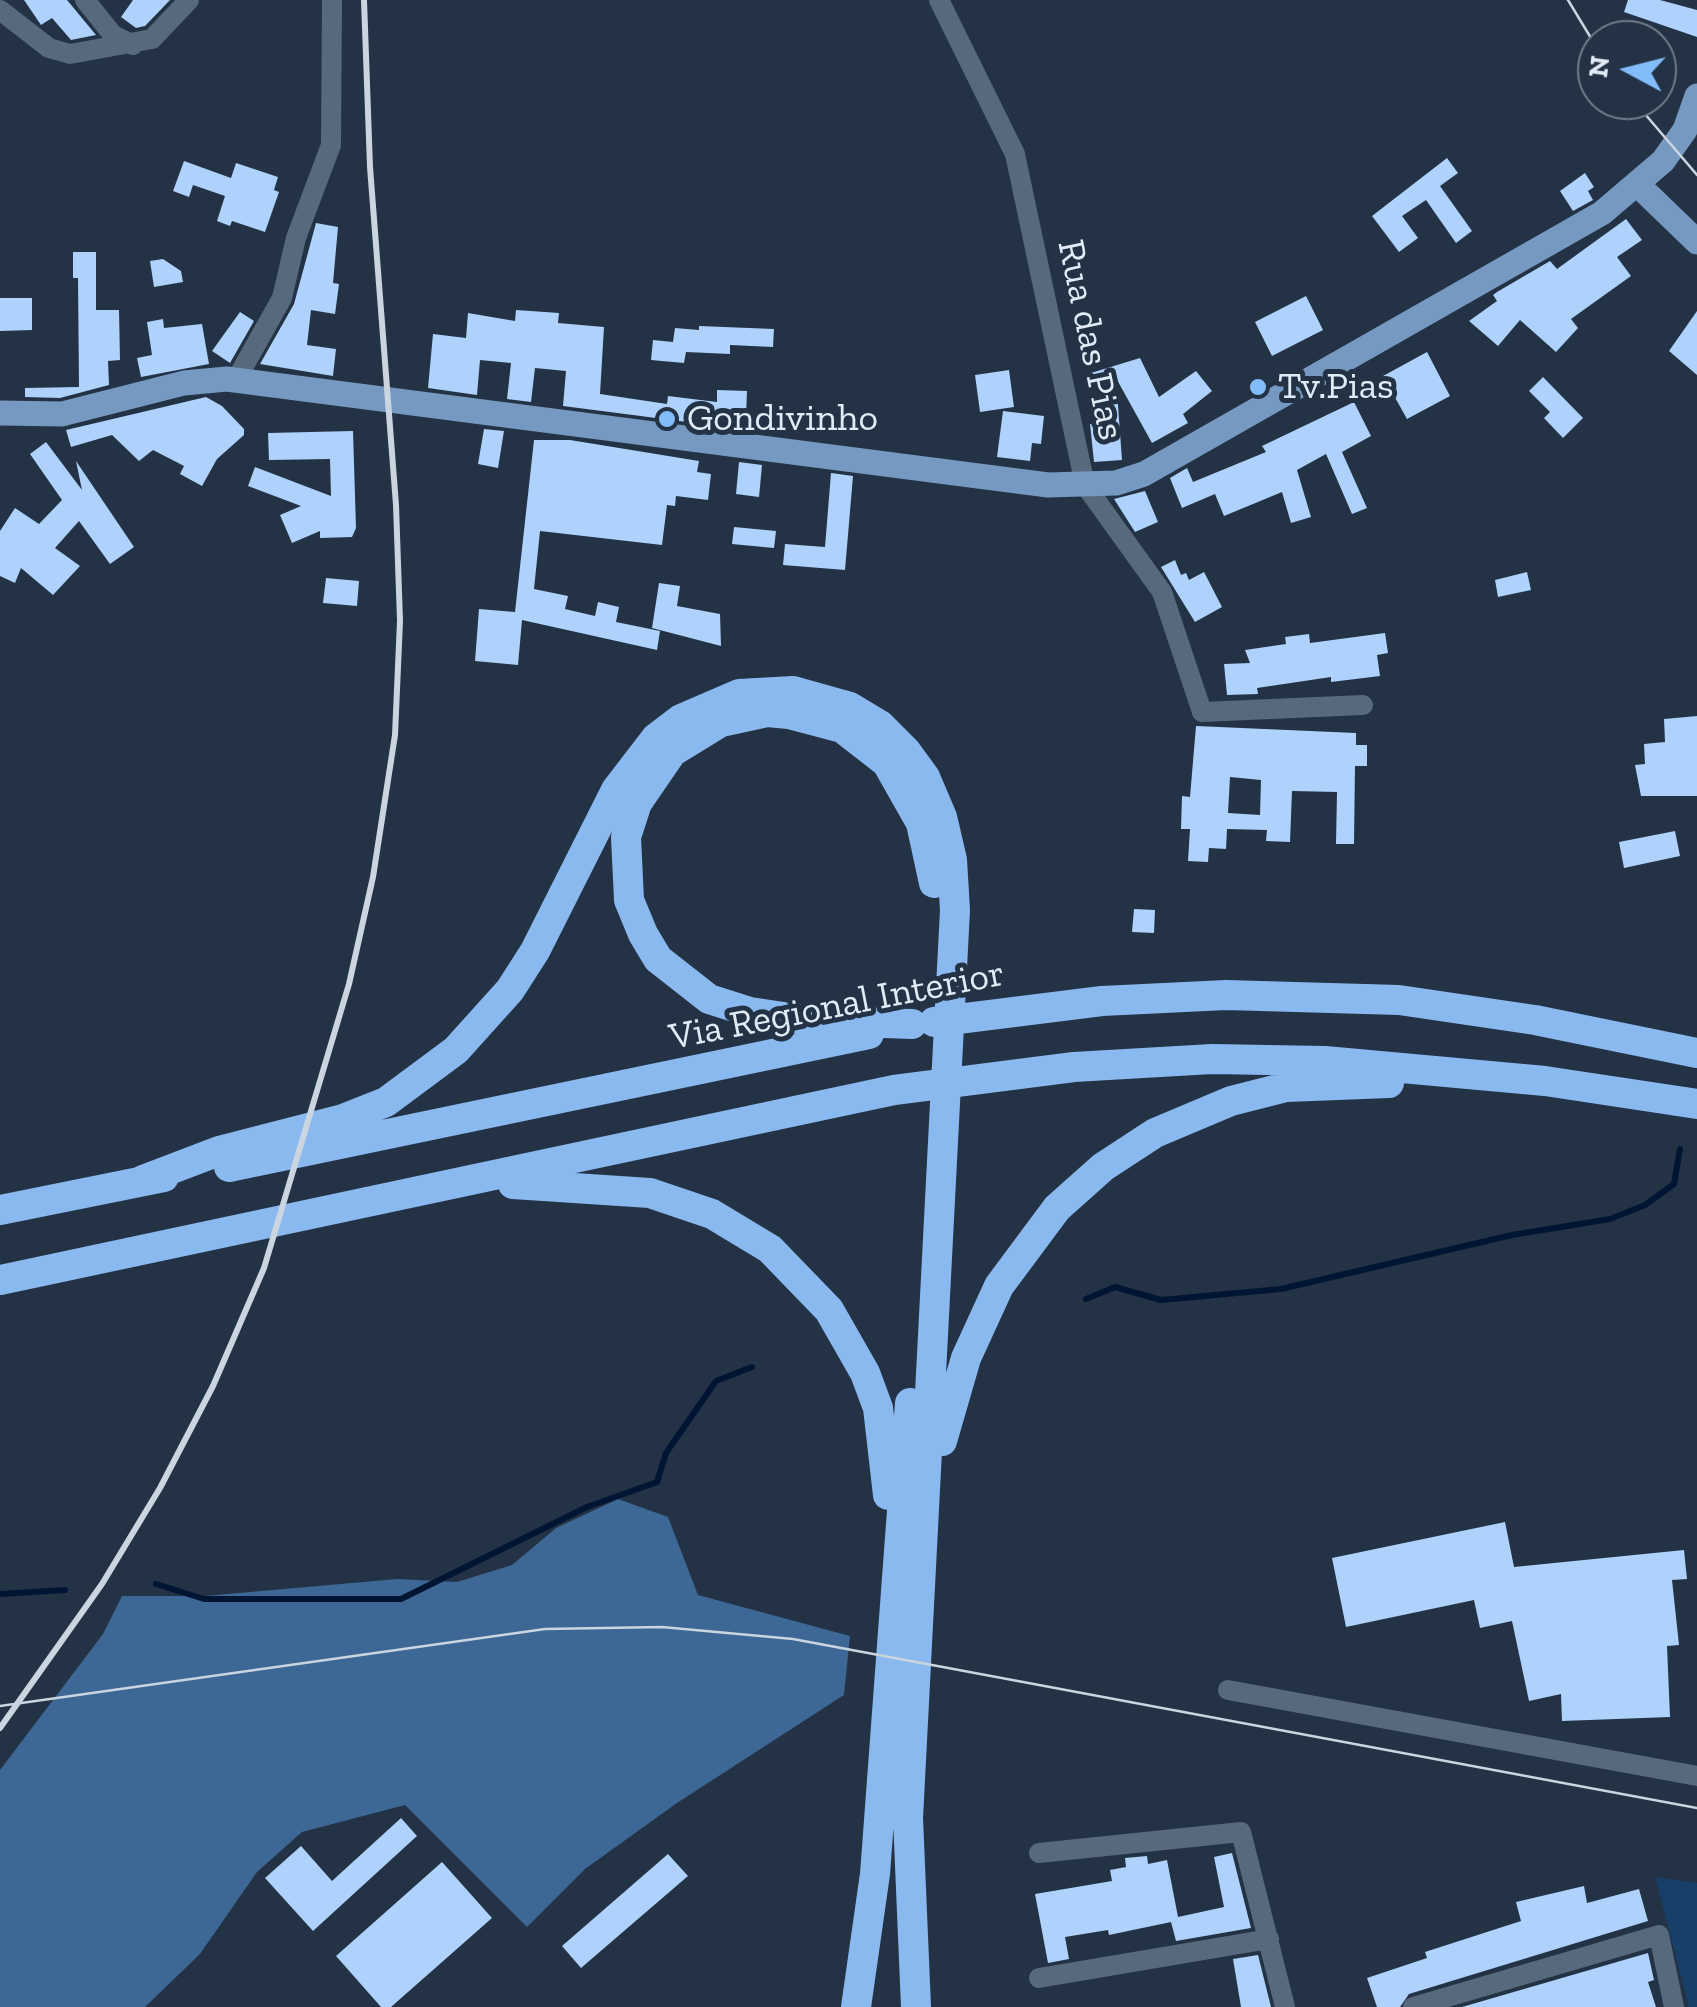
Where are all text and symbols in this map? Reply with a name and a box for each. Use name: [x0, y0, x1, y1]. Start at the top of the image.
north arrow: [1577, 20, 1677, 120]
text: N: [1581, 54, 1616, 79]
street label: Rua das Pias: [1047, 236, 1133, 444]
place label: Tv.Pias: [1278, 364, 1394, 410]
marker: Tv.Pias: [1247, 376, 1269, 398]
place label: Gondivinho: [687, 396, 878, 442]
marker: Gondivinho: [656, 408, 678, 430]
street label: Via Regional Interior: [666, 951, 1008, 1061]

